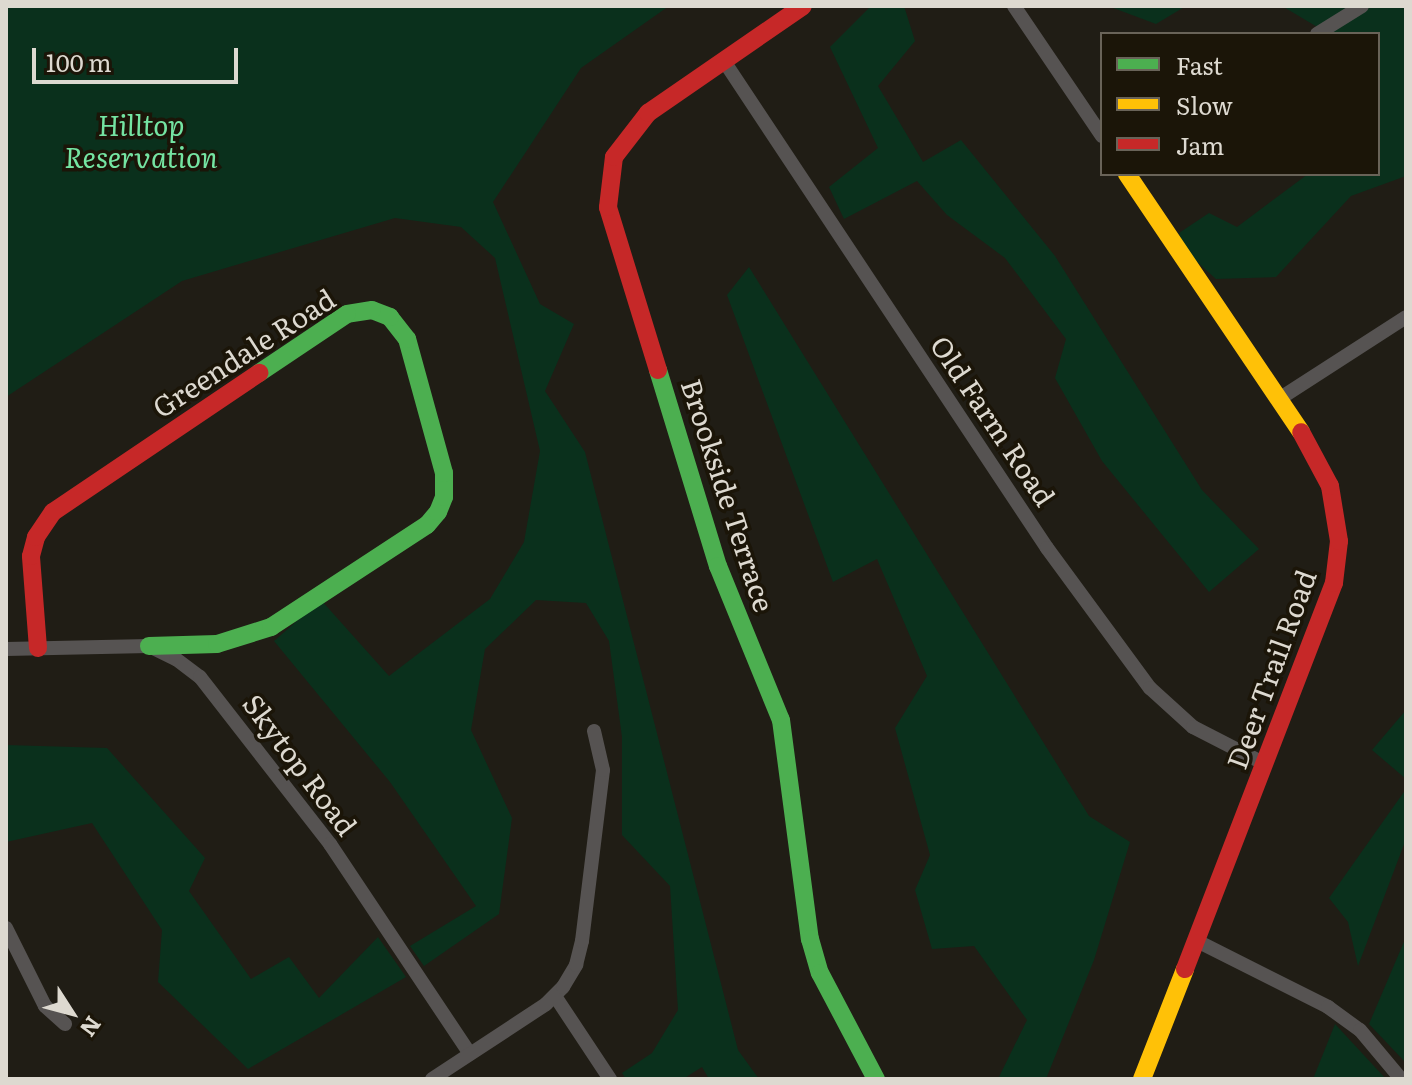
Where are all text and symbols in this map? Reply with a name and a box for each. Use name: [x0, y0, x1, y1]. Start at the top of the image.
scale bar: [36, 32, 242, 82]
legend: [1100, 32, 1380, 176]
text: 100 m: [46, 44, 112, 79]
text: Fast: [1176, 47, 1223, 82]
text: Slow: [1176, 87, 1233, 122]
park label: Hilltop Reservation: [64, 107, 218, 173]
text: Jam: [1176, 127, 1224, 162]
street label: Greendale Road: [146, 281, 340, 423]
street label: Old Farm Road: [925, 329, 1063, 511]
street label: Brookside Terrace: [676, 374, 782, 616]
street label: Deer Trail Road: [1218, 565, 1322, 773]
street label: Skytop Road: [237, 687, 365, 841]
north arrow: [32, 973, 112, 1053]
text: N: [73, 1010, 111, 1045]

